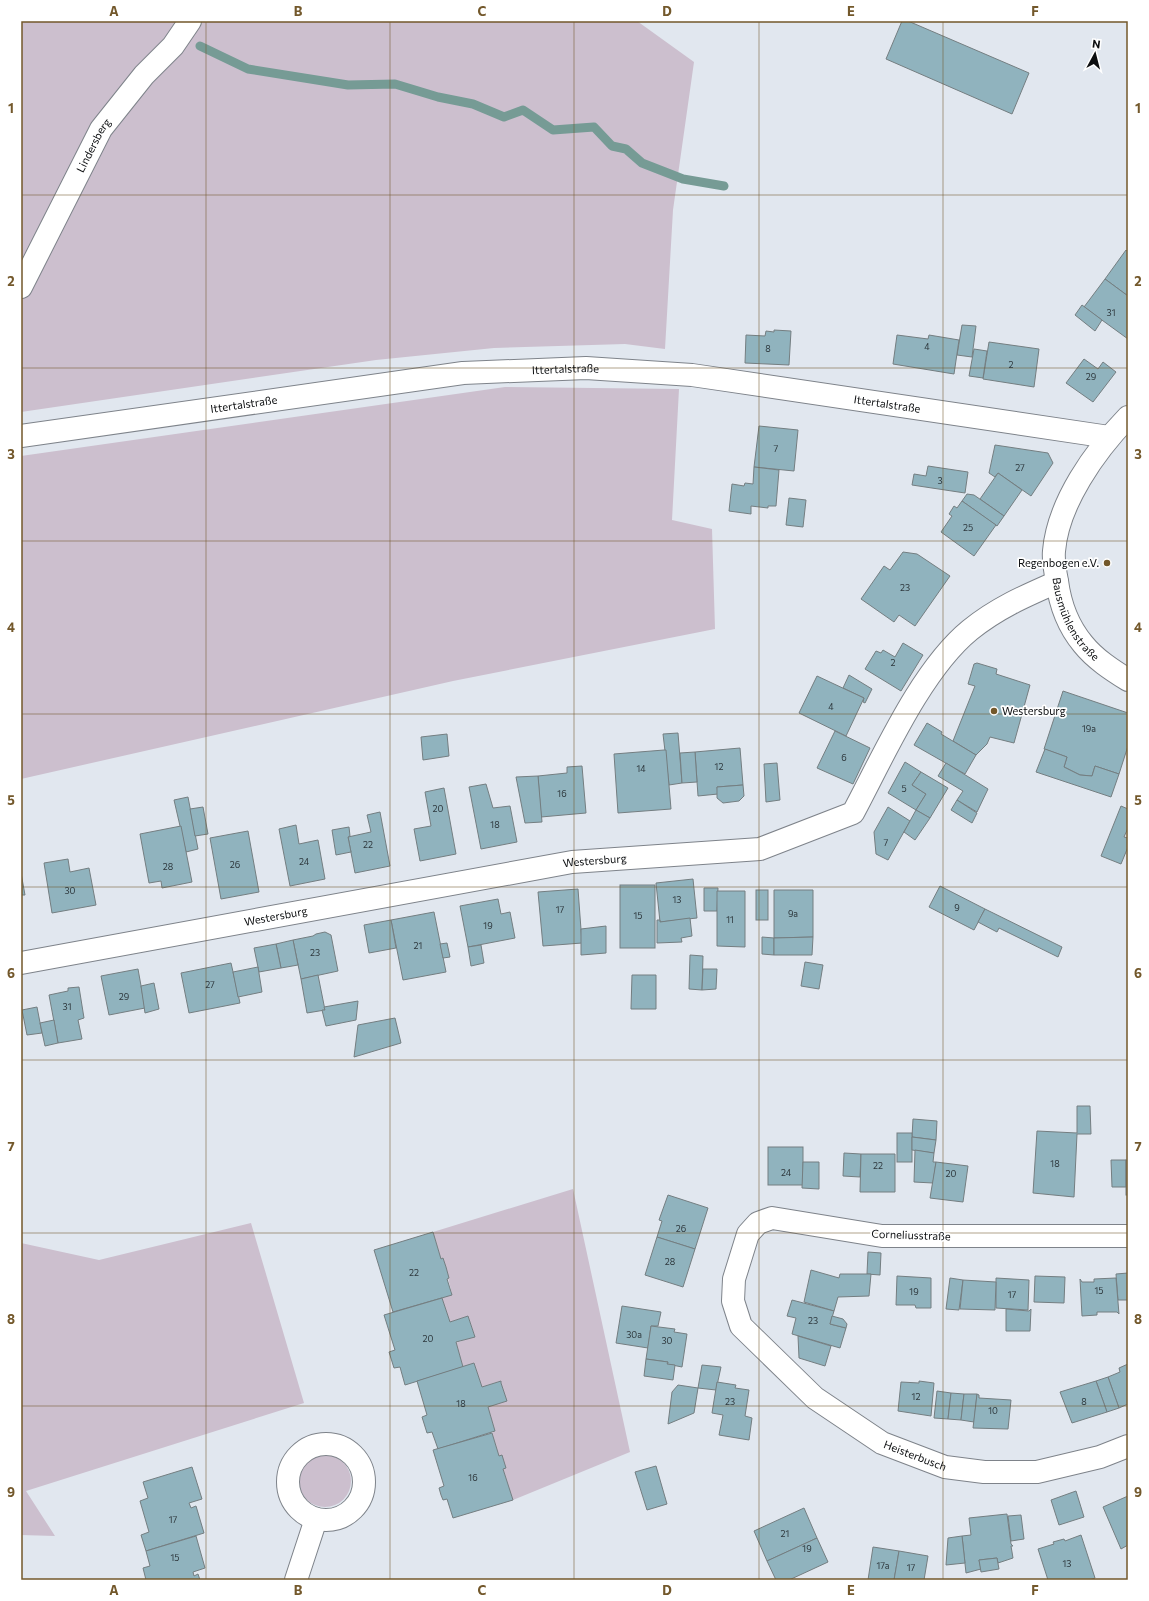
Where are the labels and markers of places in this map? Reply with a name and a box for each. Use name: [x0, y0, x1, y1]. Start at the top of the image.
place label: Regenbogen e.V.: [1018, 556, 1099, 569]
marker: Regenbogen e.V.: [1102, 558, 1112, 568]
place label: Westersburg: [1002, 704, 1066, 717]
marker: Westersburg: [989, 706, 999, 716]

